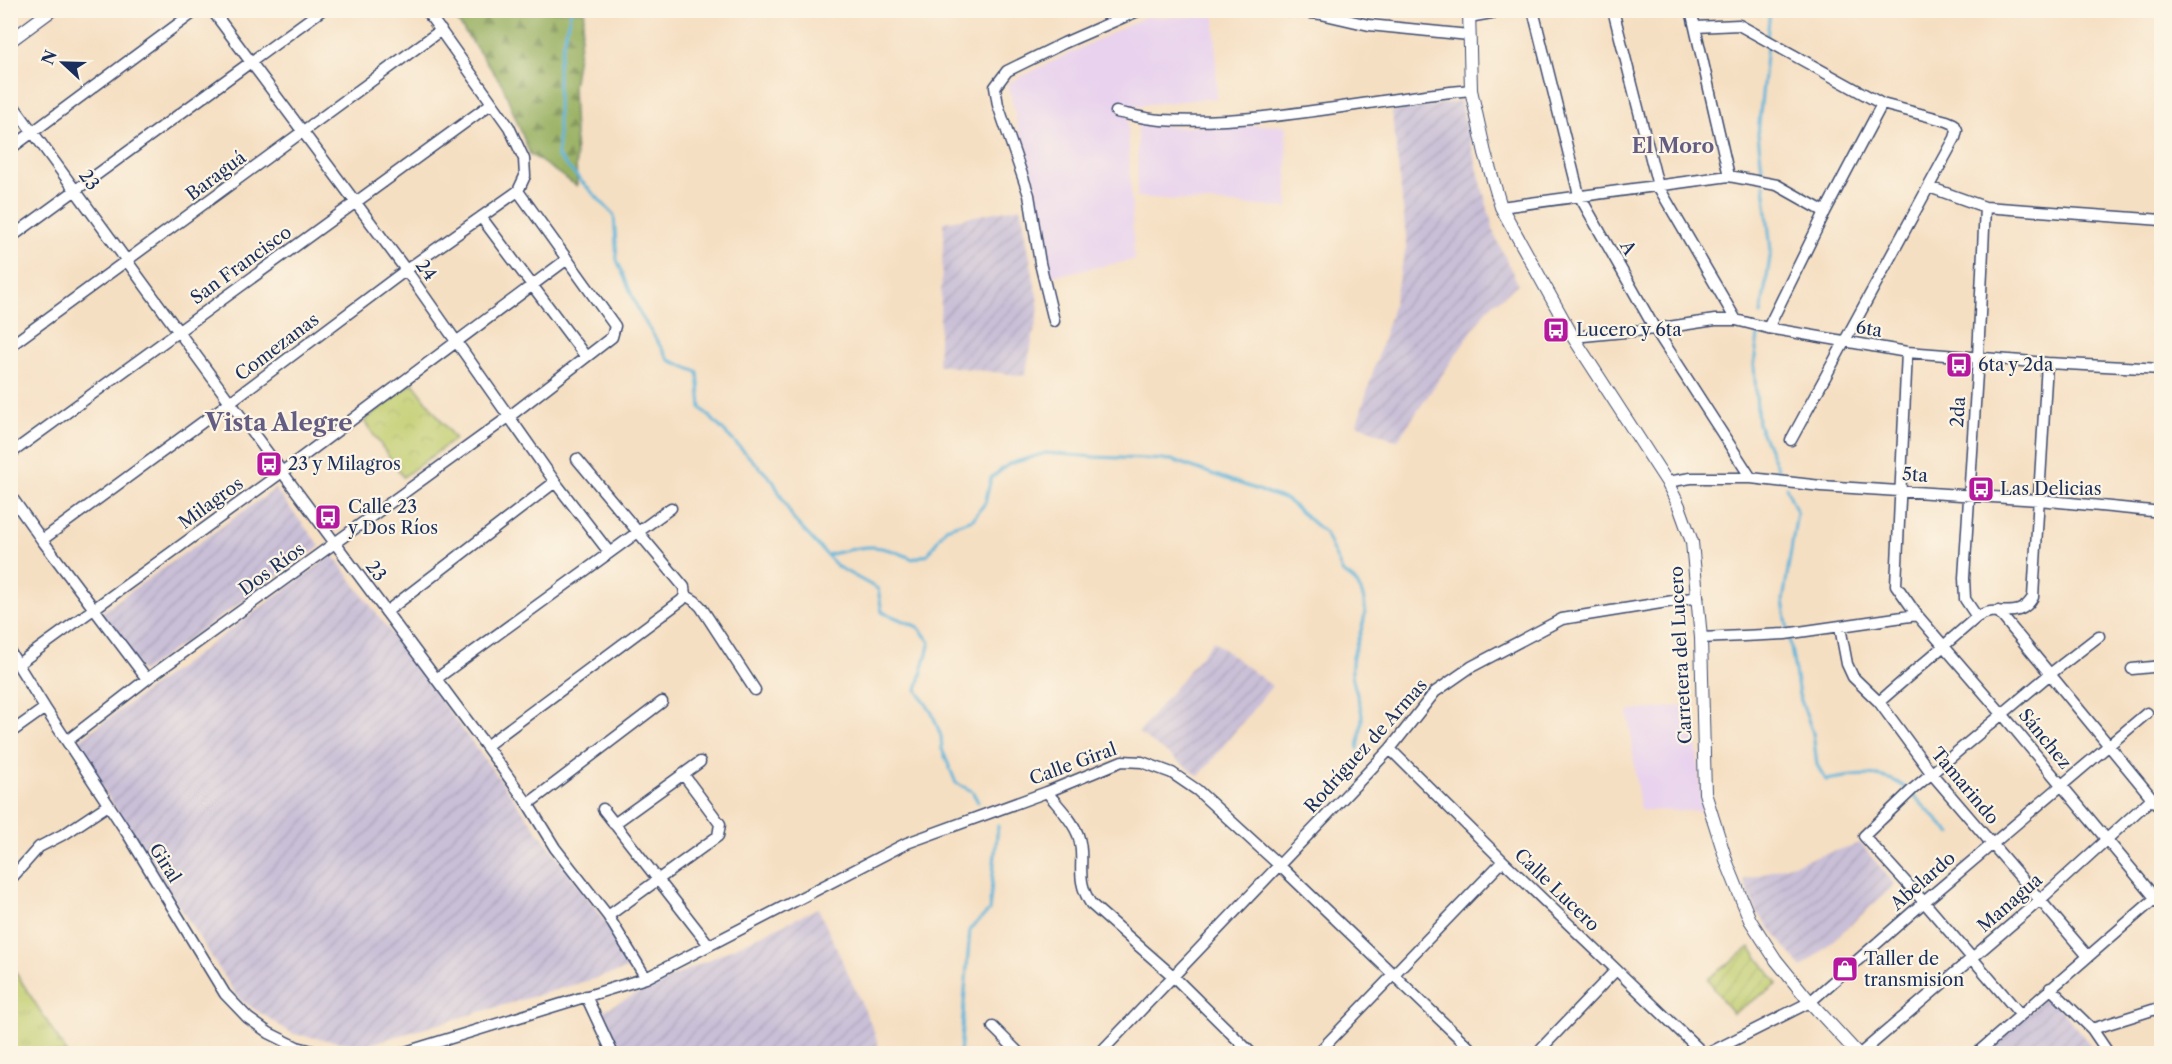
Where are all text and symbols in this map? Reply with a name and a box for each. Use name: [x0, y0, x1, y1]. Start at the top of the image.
north arrow: [33, 33, 93, 93]
text: N: [37, 47, 61, 68]
district label: El Moro: [1632, 134, 1714, 158]
street label: Baraguá: [182, 146, 251, 206]
street label: 23: [74, 165, 104, 195]
street label: San Francisco: [186, 221, 296, 309]
street label: A: [1615, 236, 1641, 260]
street label: 24: [411, 255, 441, 285]
street label: Comezanas: [231, 308, 323, 386]
bus stop icon: Lucero y 6ta: [1541, 315, 1571, 345]
street label: 6ta: [1854, 316, 1884, 342]
place label: Lucero y 6ta: [1576, 319, 1682, 341]
bus stop icon: 6ta y 2da: [1944, 350, 1974, 380]
place label: 6ta y 2da: [1978, 354, 2054, 376]
street label: 2da: [1946, 395, 1970, 428]
district label: Vista Alegre: [204, 408, 353, 437]
bus stop icon: 23 y Milagros: [254, 449, 284, 479]
place label: 23 y Milagros: [288, 453, 401, 475]
street label: 5ta: [1901, 463, 1929, 487]
street label: Milagros: [175, 472, 247, 534]
bus stop icon: Las Delicias: [1966, 474, 1996, 504]
place label: Las Delicias: [2000, 478, 2102, 500]
place label: Calle 23 y Dos Ríos: [347, 496, 438, 539]
bus stop icon: Calle 23 y Dos Ríos: [313, 502, 343, 532]
street label: Dos Ríos: [235, 538, 309, 600]
street label: 23: [361, 556, 391, 586]
street label: Carretera del Lucero: [1665, 565, 1697, 745]
street label: Rodríguez de Armas: [1300, 674, 1432, 818]
street label: Sánchez: [2014, 704, 2076, 774]
street label: Calle Giral: [1026, 738, 1120, 790]
street label: Tamarindo: [1926, 743, 2004, 829]
street label: Giral: [144, 839, 186, 887]
street label: Calle Lucero: [1510, 844, 1604, 936]
street label: Abelardo: [1885, 847, 1960, 916]
street label: Managua: [1973, 869, 2047, 937]
place label: Taller de transmision: [1864, 948, 1964, 991]
shop icon: Taller de transmision: [1830, 954, 1860, 984]

